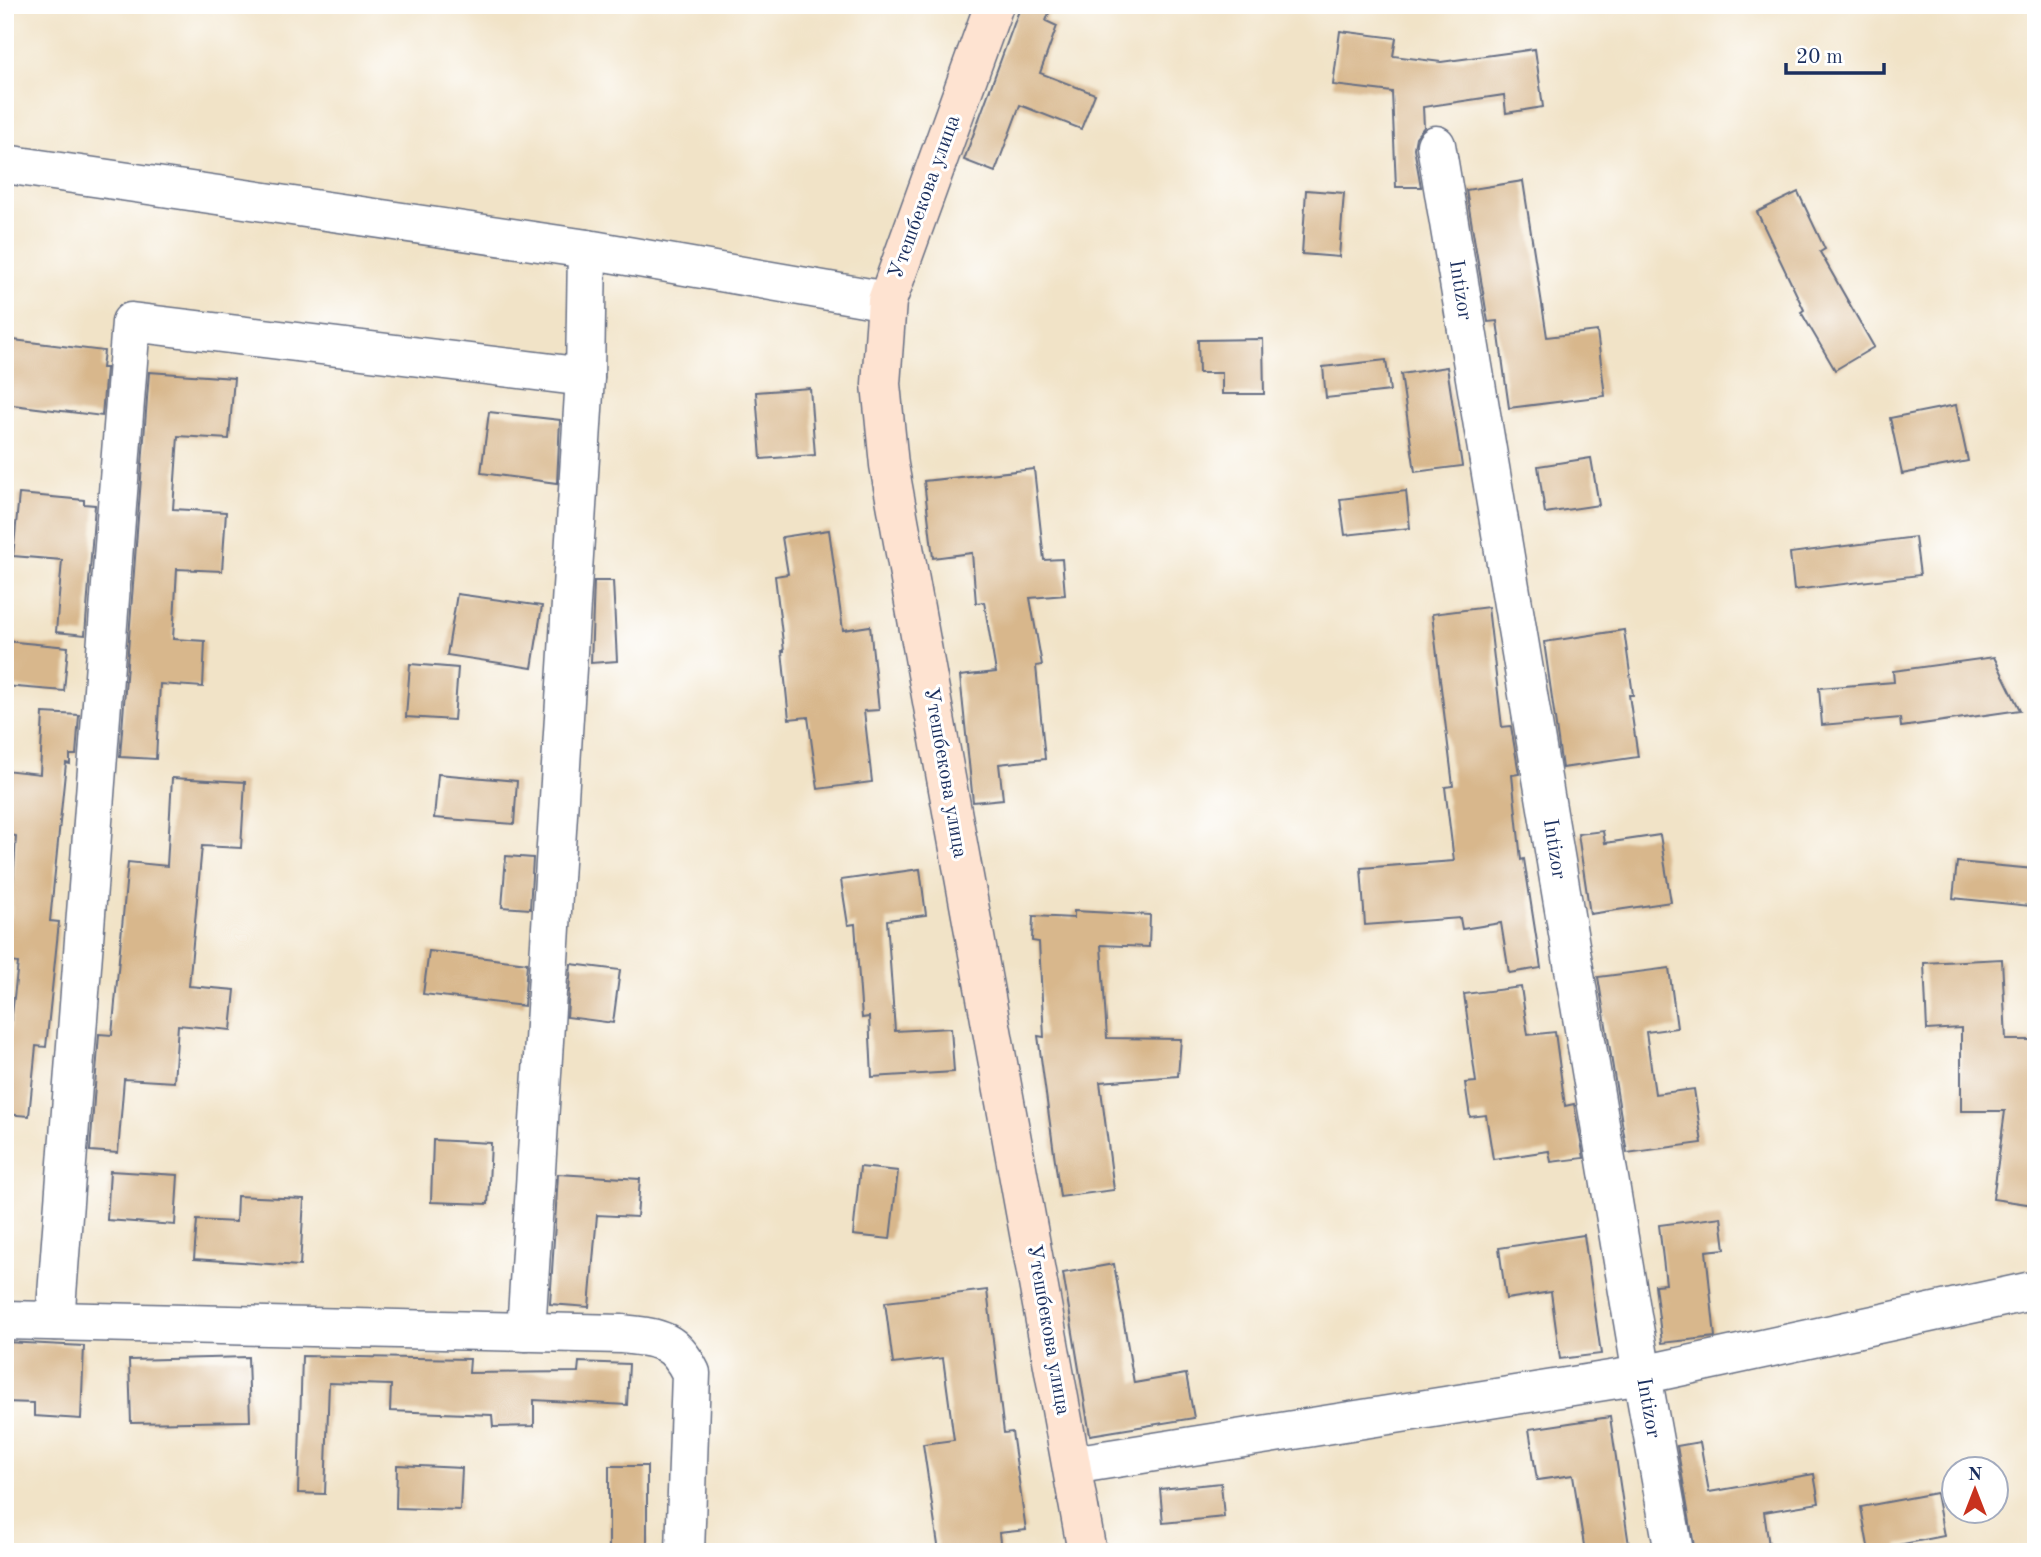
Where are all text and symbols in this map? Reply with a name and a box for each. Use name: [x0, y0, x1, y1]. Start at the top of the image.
scale bar: [1786, 32, 1884, 76]
text: 20 m: [1796, 47, 1843, 68]
street label: Утешбекова улица: [886, 112, 964, 282]
street label: Intizor: [1445, 258, 1475, 322]
street label: Утешбекова улица: [920, 686, 970, 860]
street label: Intizor: [1539, 817, 1569, 881]
street label: Утешбекова улица: [1023, 1243, 1073, 1417]
street label: Intizor: [1632, 1376, 1664, 1440]
north arrow: [1940, 1456, 2010, 1526]
text: N: [1968, 1466, 1983, 1485]

